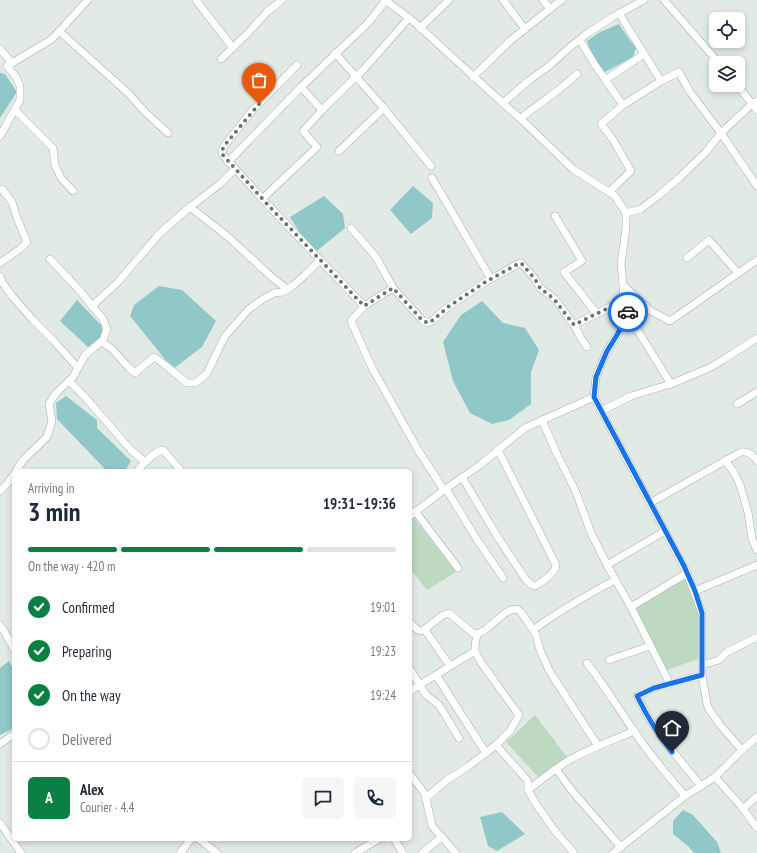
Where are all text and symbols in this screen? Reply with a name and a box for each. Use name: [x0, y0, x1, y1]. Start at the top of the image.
map controls: [709, 12, 745, 92]
button: locate: [709, 12, 745, 48]
button: layers: [709, 56, 745, 92]
pin: [242, 63, 276, 104]
icon: bag: [248, 69, 270, 91]
courier: [608, 292, 648, 332]
icon: car: [617, 301, 639, 323]
text: Arriving in: [28, 480, 75, 497]
text: 19:31–19:36: [323, 494, 396, 513]
text: 3 min: [28, 495, 81, 528]
text: On the way · 420 m: [28, 558, 115, 575]
icon: check: [28, 596, 50, 618]
text: Confirmed: [62, 598, 115, 617]
text: 19:01: [370, 599, 396, 616]
icon: check: [28, 640, 50, 662]
text: Preparing: [62, 642, 112, 661]
text: 19:23: [370, 643, 396, 660]
icon: check: [28, 684, 50, 706]
text: On the way: [62, 686, 121, 705]
text: 19:24: [370, 687, 396, 704]
pin: [655, 711, 689, 752]
icon: home: [661, 717, 683, 739]
text: Delivered: [62, 730, 112, 749]
button: chat: [302, 777, 344, 819]
button: phone: [354, 777, 396, 819]
text: Alex: [80, 780, 104, 799]
text: A: [45, 788, 53, 807]
text: Courier · 4.4: [80, 799, 134, 816]

